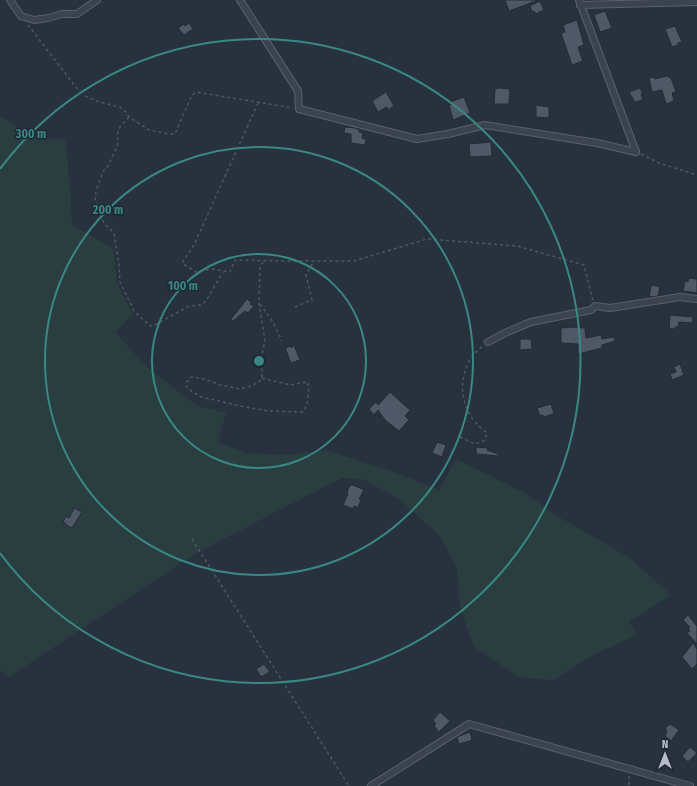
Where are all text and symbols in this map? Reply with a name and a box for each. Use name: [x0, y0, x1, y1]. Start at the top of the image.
text: 300 m: [15, 127, 46, 141]
text: 200 m: [92, 203, 123, 217]
text: 100 m: [168, 279, 198, 293]
centre of rings: [252, 354, 266, 368]
north arrow: [645, 734, 685, 774]
text: N: [662, 738, 668, 751]

